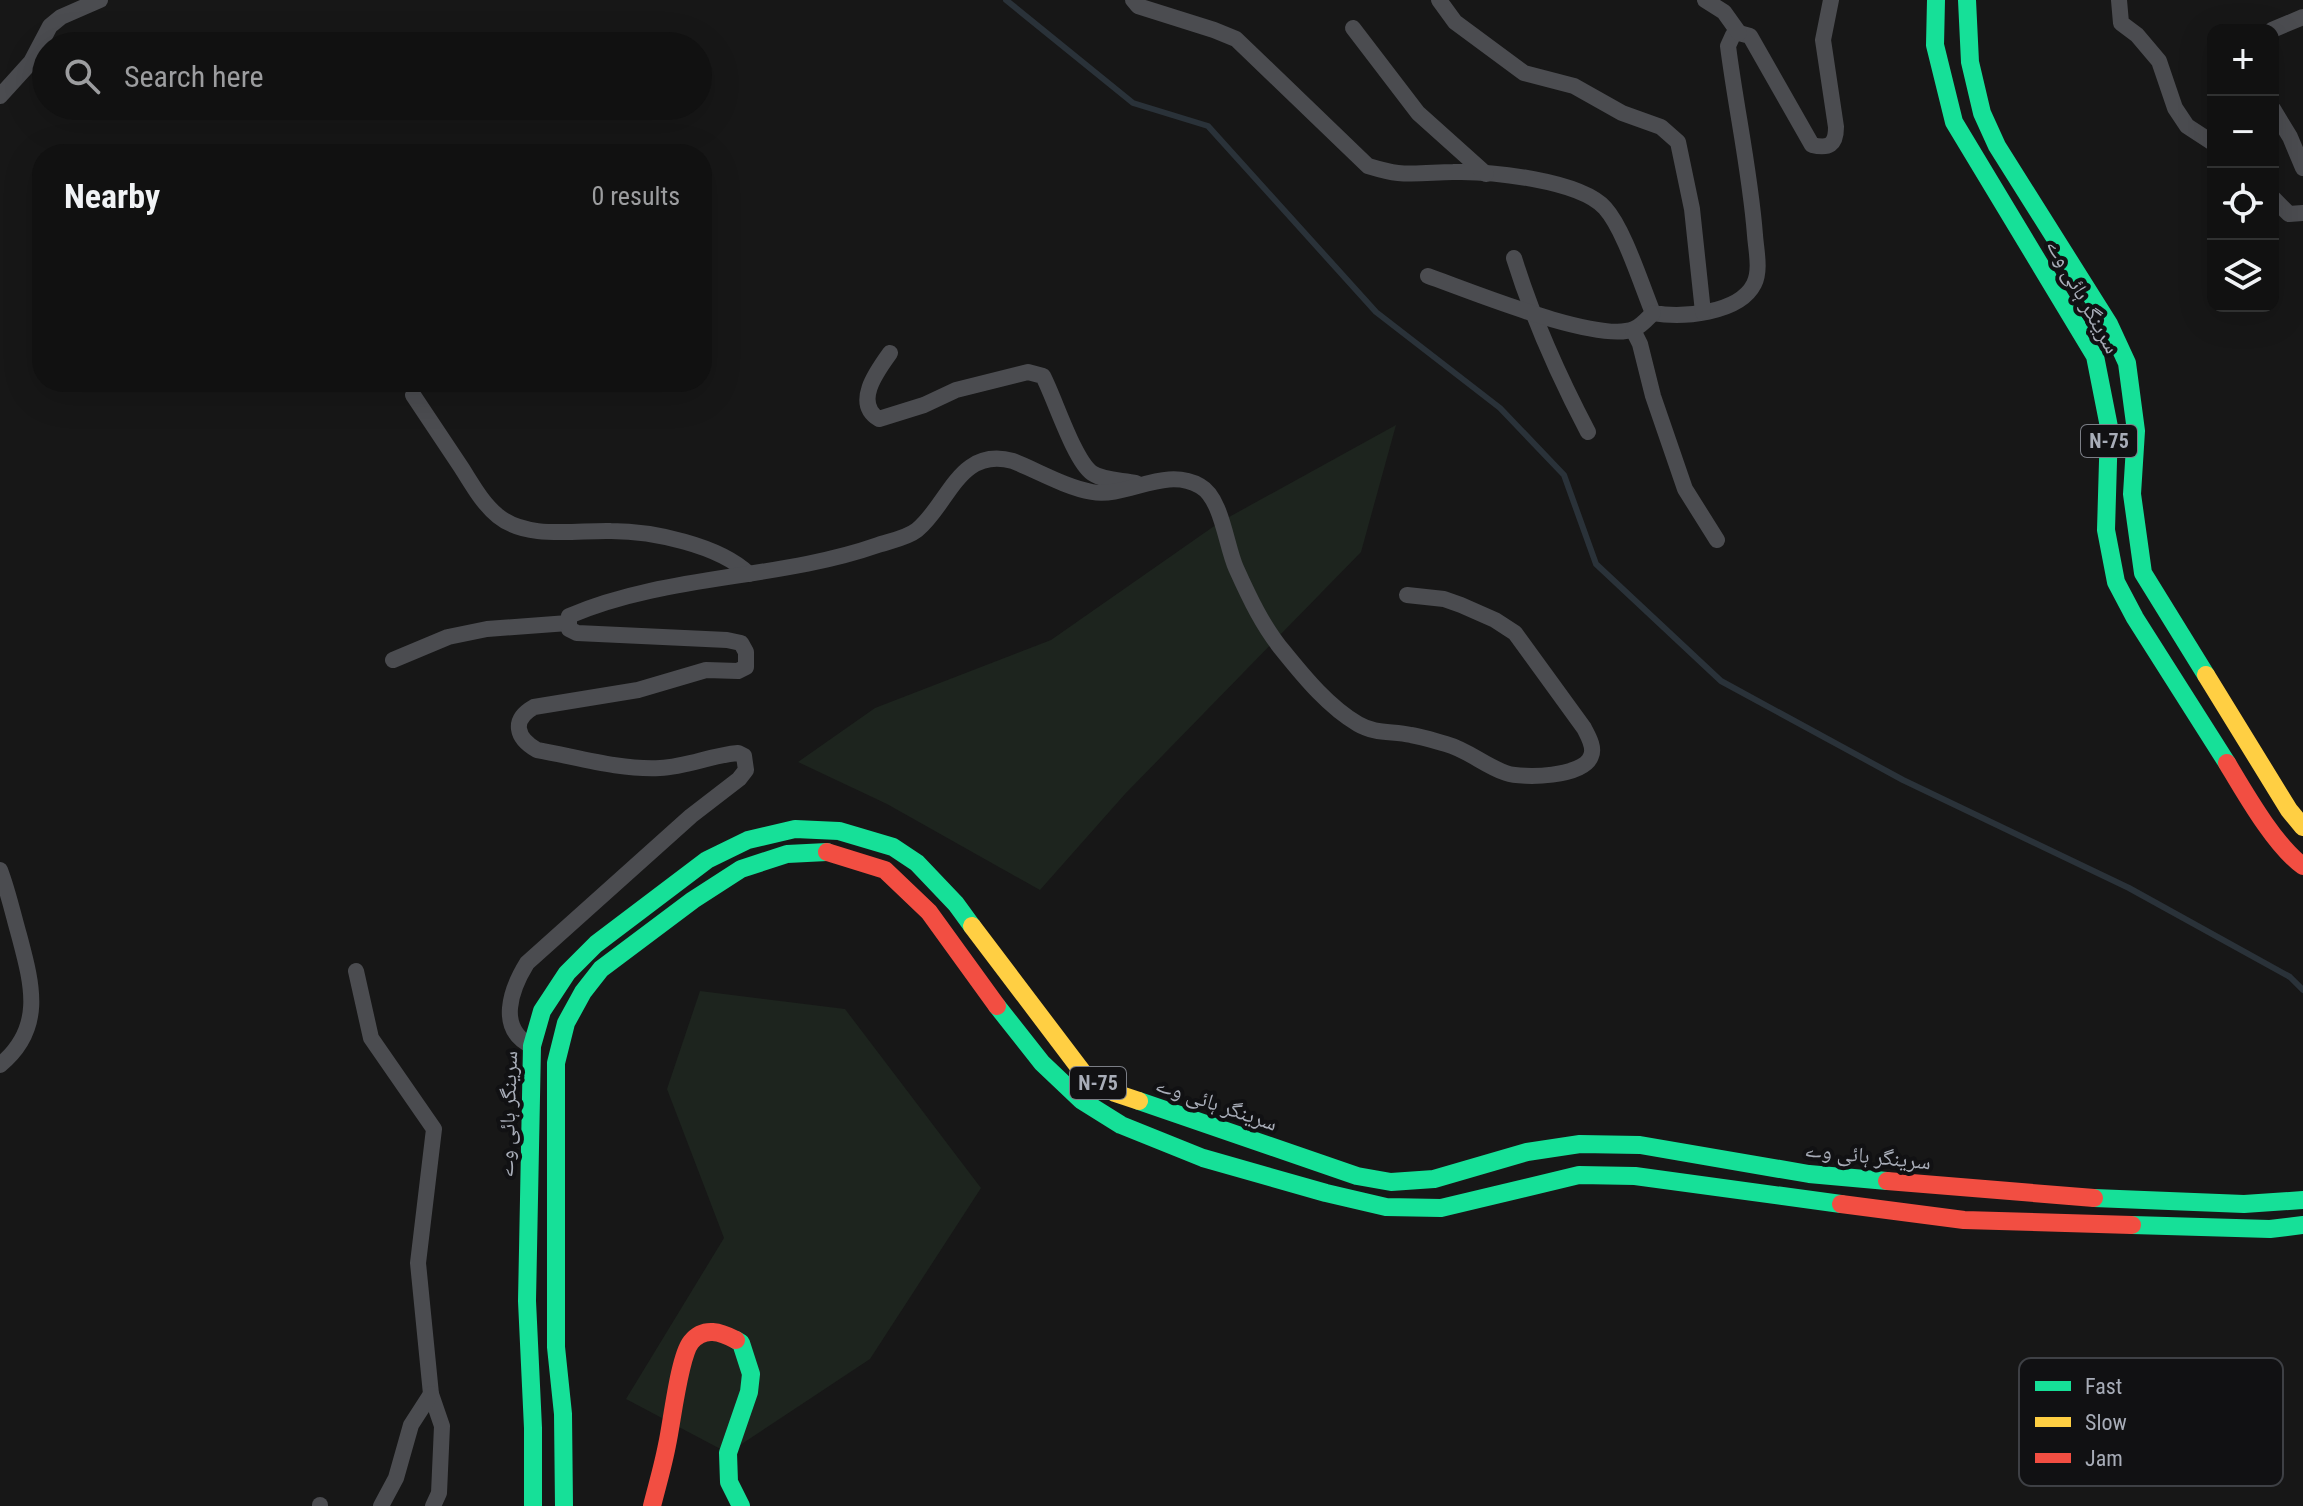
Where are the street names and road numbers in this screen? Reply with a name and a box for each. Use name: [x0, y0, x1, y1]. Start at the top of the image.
street label: سرینگر ہائی وے: [2041, 235, 2125, 358]
road number: N-75: [2081, 425, 2137, 457]
street label: سرینگر ہائی وے: [493, 1050, 523, 1178]
road number: N-75: [1070, 1067, 1126, 1099]
street label: سرینگر ہائی وے: [1153, 1071, 1281, 1137]
street label: سرینگر ہائی وے: [1804, 1136, 1932, 1176]

